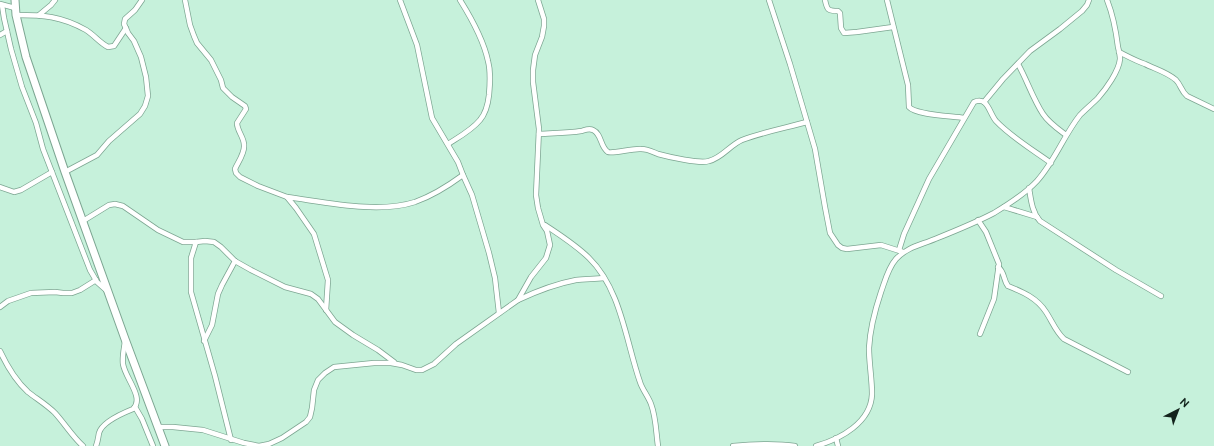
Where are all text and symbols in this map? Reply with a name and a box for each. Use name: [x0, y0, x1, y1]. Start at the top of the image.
north arrow: [1158, 390, 1198, 430]
text: N: [1178, 395, 1192, 410]

